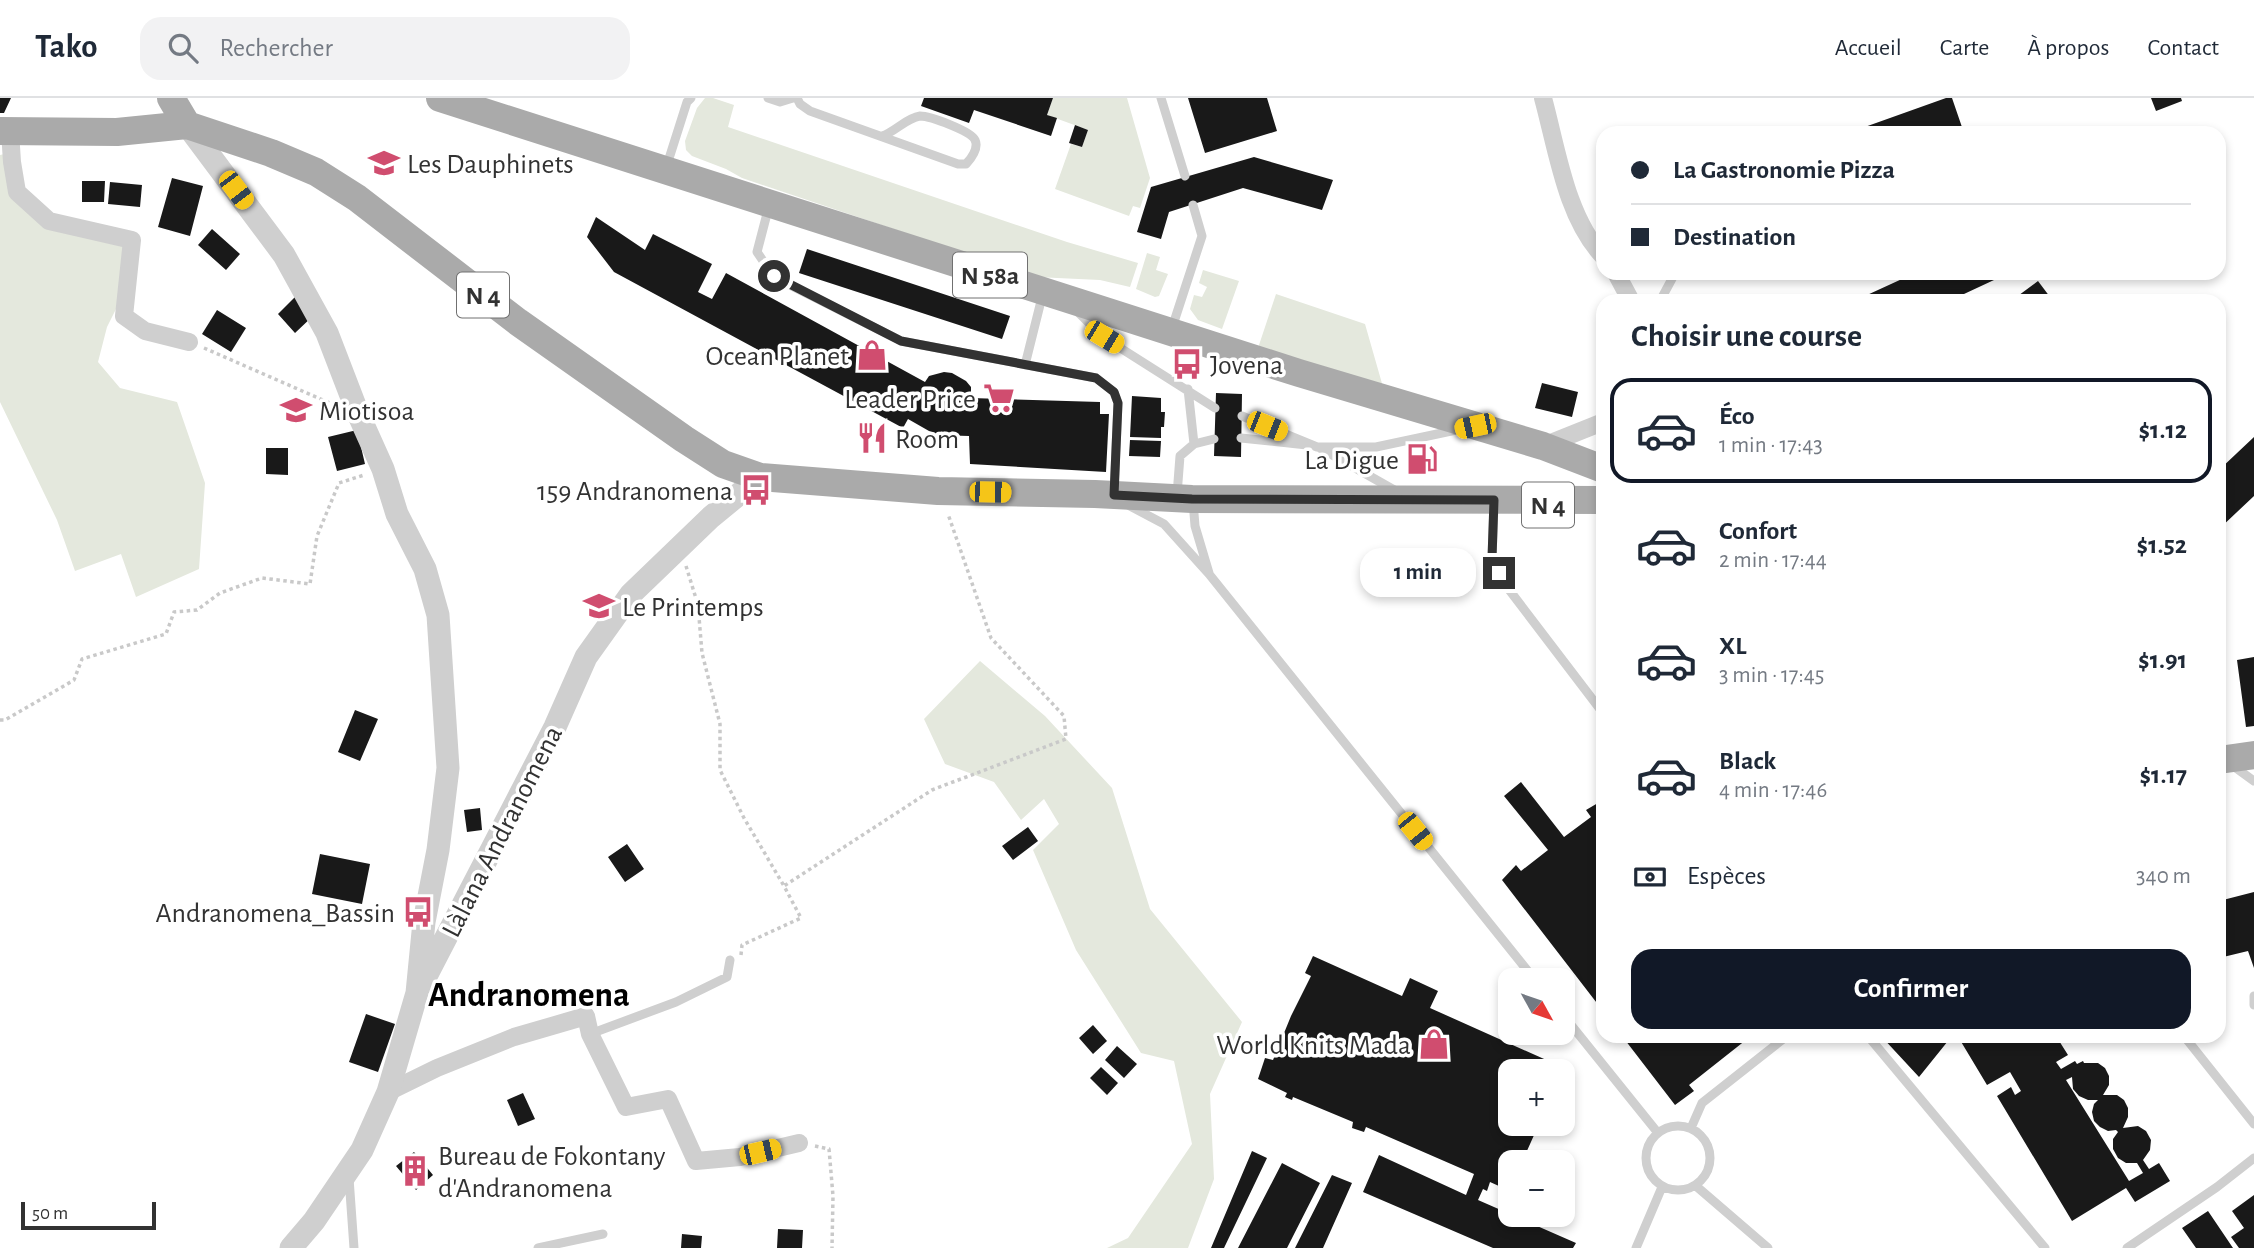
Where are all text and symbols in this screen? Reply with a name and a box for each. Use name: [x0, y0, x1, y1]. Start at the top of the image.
search box: [140, 17, 630, 80]
icon: search: [164, 29, 202, 67]
text: Tako: [35, 31, 98, 64]
text: Rechercher: [220, 35, 333, 61]
text: Accueil: [1835, 36, 1902, 60]
text: Carte: [1940, 36, 1989, 60]
text: À propos: [2027, 36, 2109, 60]
text: Contact: [2147, 36, 2219, 60]
school or university icon: Les Dauphinets: [367, 146, 401, 180]
place label: Les Dauphinets: [407, 151, 574, 179]
text: La Gastronomie Pizza: [1673, 157, 1895, 183]
car: [215, 167, 258, 213]
text: Destination: [1673, 224, 1796, 250]
road number: N 58a: [953, 252, 1027, 298]
route start: [758, 260, 790, 292]
road number: N 4: [457, 272, 509, 318]
car: [1081, 317, 1128, 357]
text: Choisir une course: [1631, 320, 1862, 352]
shop icon: Ocean Planet: [855, 338, 889, 372]
place label: Ocean Planet: [705, 343, 849, 371]
bus stop icon: Jovena: [1170, 347, 1204, 381]
place label: Jovena: [1210, 352, 1283, 380]
supermarket icon: Leader Price: [982, 381, 1016, 415]
place label: Leader Price: [844, 386, 976, 414]
school or university icon: Miotisoa: [279, 393, 313, 427]
place label: Miotisoa: [319, 398, 414, 426]
icon: car: [1635, 399, 1698, 462]
text: Éco: [1719, 403, 1755, 429]
car: [1244, 408, 1291, 444]
car: [1453, 411, 1498, 441]
text: $1.12: [2138, 417, 2187, 443]
restaurant icon: Room: [855, 421, 889, 455]
place label: Room: [895, 426, 959, 454]
text: 1 min · 17:43: [1719, 434, 1823, 457]
fuel station icon: La Digue: [1405, 442, 1439, 476]
place label: La Digue: [1304, 447, 1399, 475]
bus stop icon: 159 Andranomena: [739, 473, 773, 507]
place label: 159 Andranomena: [537, 478, 733, 506]
car: [969, 481, 1012, 503]
road number: N 4: [1522, 482, 1574, 528]
icon: car: [1635, 514, 1698, 577]
text: Confort: [1719, 518, 1797, 544]
text: $1.52: [2137, 532, 2187, 558]
callout: 1 min: [1359, 548, 1474, 598]
text: 2 min · 17:44: [1719, 549, 1827, 572]
route end: [1483, 557, 1515, 589]
text: 1 min: [1394, 561, 1442, 584]
school or university icon: Le Printemps: [582, 589, 616, 623]
place label: Le Printemps: [622, 594, 764, 622]
icon: car: [1635, 629, 1698, 692]
text: XL: [1719, 633, 1746, 659]
text: $1.91: [2138, 647, 2187, 673]
text: 3 min · 17:45: [1719, 664, 1824, 687]
street label: Làlana Andranomena: [437, 722, 568, 942]
icon: car: [1635, 744, 1698, 807]
text: Black: [1719, 748, 1776, 774]
text: $1.17: [2139, 762, 2187, 788]
text: 4 min · 17:46: [1719, 779, 1827, 802]
car: [1394, 808, 1437, 854]
icon: cash: [1631, 858, 1669, 896]
text: Espèces: [1687, 863, 1766, 889]
text: 340 m: [2136, 865, 2191, 888]
bus stop icon: Andranomena_Bassin: [401, 895, 435, 929]
place label: Andranomena_Bassin: [156, 900, 395, 928]
button: Confirmer: [1631, 949, 2191, 1029]
north arrow: [1498, 968, 1575, 1045]
map controls: [1498, 968, 1575, 1227]
district label: Andranomena: [428, 978, 630, 1013]
shop icon: World Knits Mada: [1417, 1027, 1451, 1061]
place label: World Knits Mada: [1216, 1032, 1411, 1060]
button: +: [1498, 1059, 1575, 1136]
car: [738, 1137, 783, 1167]
place label: Bureau de Fokontany d'Andranomena: [438, 1143, 665, 1203]
button: −: [1498, 1150, 1575, 1227]
building icon: Bureau de Fokontany d'Andranomena: [398, 1154, 432, 1188]
scale bar: [21, 1199, 156, 1231]
text: 50 m: [32, 1204, 68, 1223]

